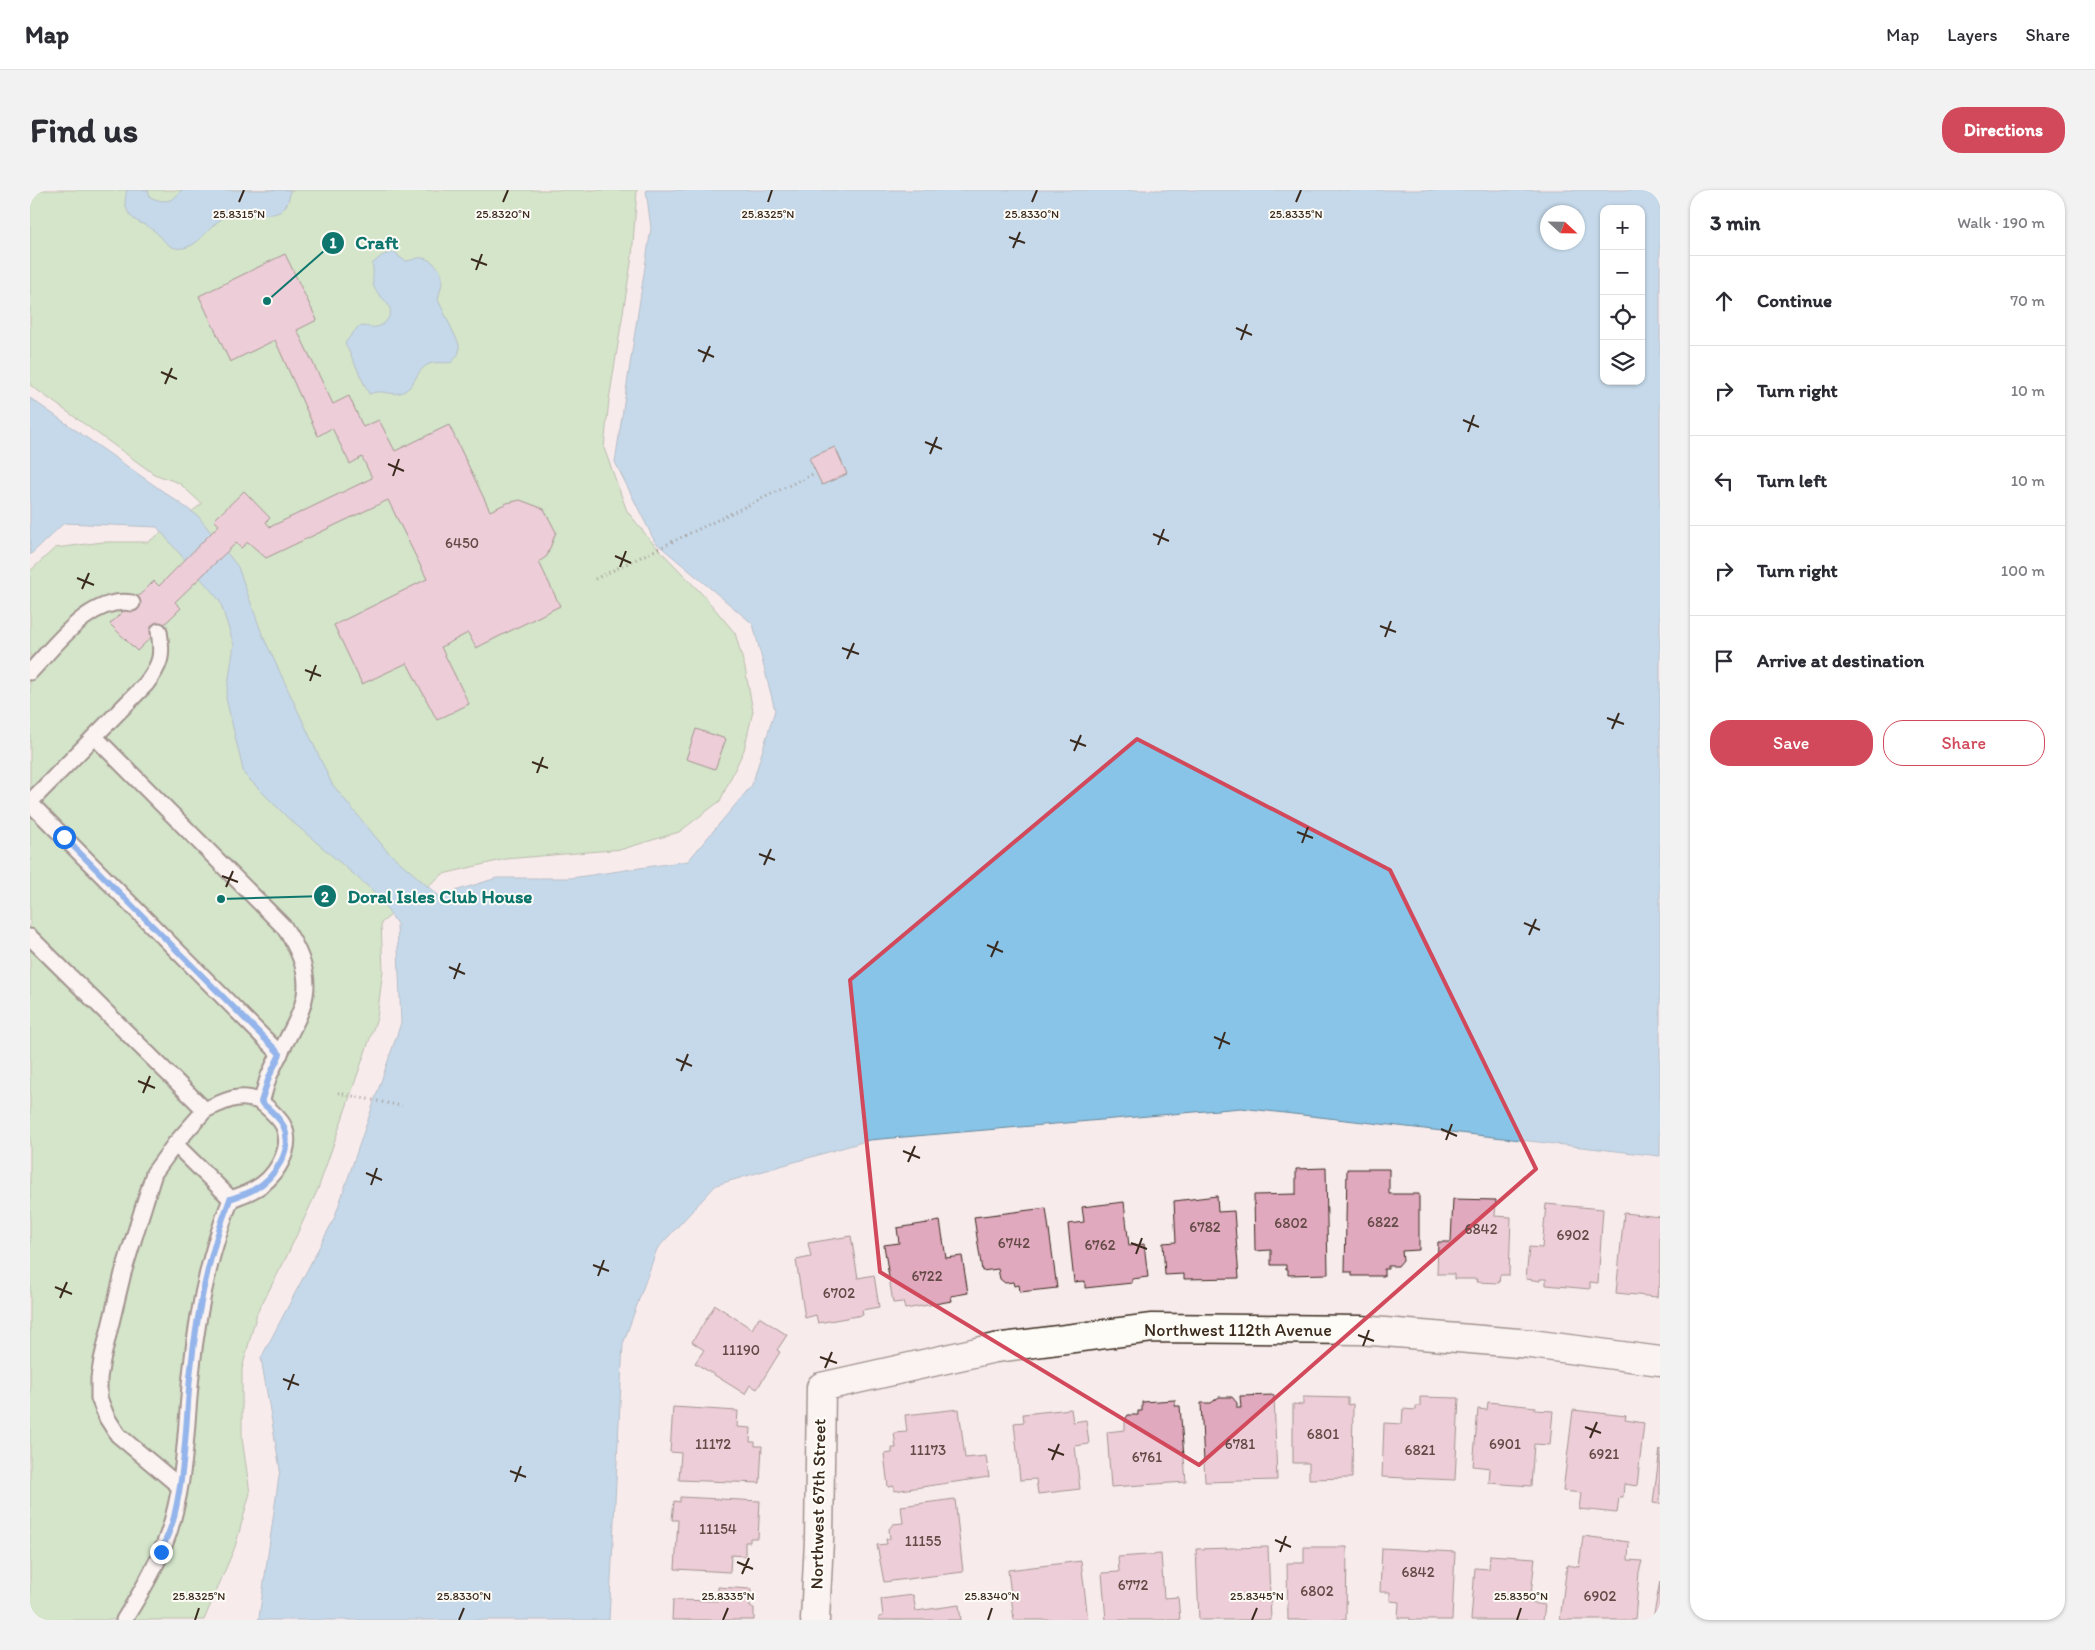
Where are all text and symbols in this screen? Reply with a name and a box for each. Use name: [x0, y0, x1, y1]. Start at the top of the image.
text: Map: [25, 20, 69, 49]
text: Map: [1886, 24, 1919, 46]
text: Layers: [1947, 24, 1997, 46]
text: Share: [2025, 24, 2070, 46]
button: Directions: [1942, 107, 2065, 153]
text: Find us: [30, 109, 138, 151]
north arrow: [1540, 205, 1585, 250]
map controls: [1600, 205, 1645, 385]
button: +: [1600, 205, 1645, 250]
text: 25.8315°N: [213, 207, 265, 221]
text: 25.8320°N: [476, 207, 530, 221]
text: 25.8325°N: [742, 207, 794, 221]
text: 25.8330°N: [1005, 207, 1059, 221]
text: 25.8335°N: [1269, 207, 1323, 221]
text: 3 min: [1710, 210, 1760, 235]
text: Walk · 190 m: [1957, 213, 2045, 232]
callout: Craft: [320, 226, 409, 260]
text: Craft: [355, 231, 399, 254]
text: 1: [330, 234, 337, 252]
button: −: [1600, 250, 1645, 295]
icon: ahead: [1710, 287, 1738, 315]
text: Continue: [1757, 289, 1832, 312]
text: 70 m: [2010, 291, 2045, 310]
button: locate: [1600, 295, 1645, 340]
button: layers: [1600, 340, 1645, 385]
icon: right: [1710, 377, 1738, 405]
text: Turn right: [1757, 379, 1838, 402]
text: 10 m: [2011, 381, 2045, 400]
icon: left: [1710, 467, 1738, 495]
text: Turn left: [1757, 469, 1827, 492]
text: 10 m: [2011, 471, 2045, 490]
house number: 6450: [445, 534, 479, 552]
icon: right: [1710, 557, 1738, 585]
text: Turn right: [1757, 559, 1838, 582]
text: 100 m: [2001, 561, 2045, 580]
icon: arrive: [1710, 647, 1738, 675]
text: Arrive at destination: [1757, 649, 1924, 672]
button: Save: [1710, 720, 1873, 766]
button: Share: [1883, 720, 2045, 766]
route start: [53, 826, 76, 849]
callout: Doral Isles Club House: [312, 879, 542, 913]
text: Doral Isles Club House: [348, 885, 532, 908]
text: 2: [321, 888, 329, 906]
house number: 6822: [1367, 1213, 1399, 1231]
house number: 6802: [1274, 1214, 1308, 1232]
house number: 6782: [1189, 1218, 1221, 1236]
house number: 6842: [1464, 1220, 1498, 1238]
house number: 6902: [1557, 1226, 1590, 1244]
house number: 6742: [998, 1234, 1030, 1252]
house number: 6762: [1084, 1236, 1116, 1254]
house number: 6722: [911, 1267, 943, 1285]
house number: 6702: [823, 1284, 855, 1302]
street label: Northwest 112th Avenue: [1144, 1319, 1332, 1341]
house number: 11190: [722, 1341, 760, 1359]
street label: Northwest 67th Street: [806, 1418, 830, 1590]
house number: 6801: [1307, 1425, 1339, 1443]
house number: 11172: [695, 1435, 731, 1453]
house number: 6781: [1225, 1435, 1255, 1453]
house number: 6901: [1489, 1435, 1521, 1453]
house number: 11173: [910, 1441, 946, 1459]
house number: 6821: [1404, 1441, 1436, 1459]
house number: 6921: [1589, 1445, 1619, 1463]
house number: 6761: [1132, 1448, 1162, 1466]
house number: 11154: [699, 1520, 737, 1538]
house number: 11155: [905, 1532, 941, 1550]
route end: [150, 1541, 173, 1564]
house number: 6842: [1401, 1563, 1435, 1581]
house number: 6772: [1118, 1576, 1148, 1594]
house number: 6802: [1300, 1582, 1334, 1600]
house number: 6902: [1584, 1587, 1617, 1605]
text: 25.8325°N: [173, 1589, 225, 1603]
text: 25.8330°N: [437, 1589, 491, 1603]
text: 25.8335°N: [701, 1589, 755, 1603]
text: 25.8340°N: [965, 1589, 1019, 1603]
text: 25.8345°N: [1230, 1589, 1284, 1603]
text: 25.8350°N: [1494, 1589, 1548, 1603]

